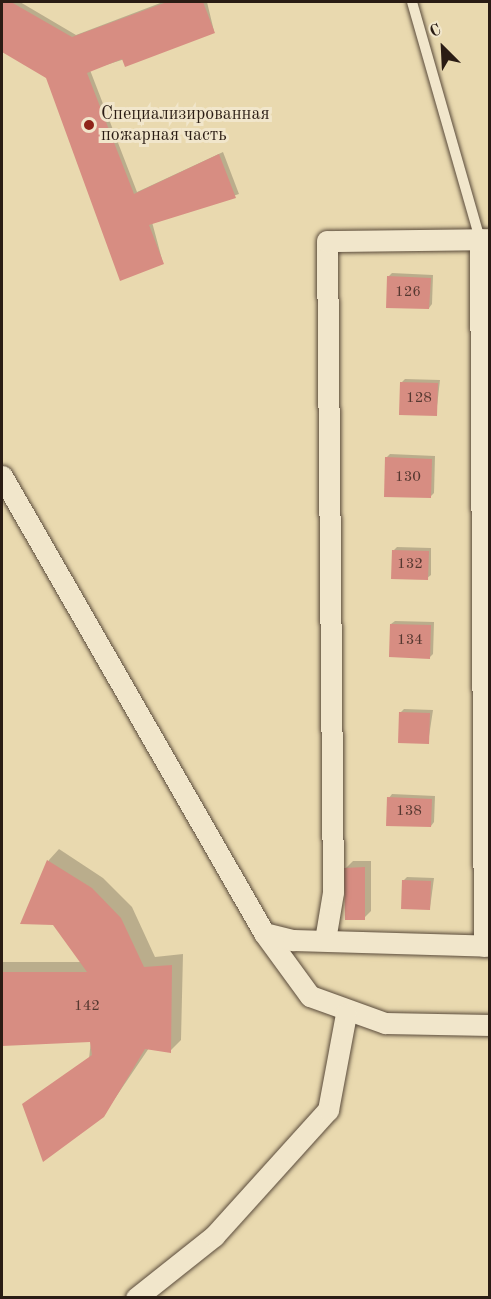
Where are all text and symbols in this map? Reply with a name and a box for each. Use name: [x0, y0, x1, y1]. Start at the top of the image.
north arrow: [413, 18, 473, 78]
text: С: [428, 22, 444, 41]
place label: Специализированная пожарная часть: [101, 104, 270, 146]
marker: Специализированная пожарная часть: [82, 118, 96, 132]
house number: 126: [395, 284, 421, 302]
house number: 128: [406, 390, 432, 408]
house number: 130: [395, 469, 421, 487]
house number: 132: [397, 556, 423, 574]
house number: 134: [397, 632, 423, 650]
house number: 138: [396, 803, 422, 821]
house number: 142: [74, 998, 100, 1016]

